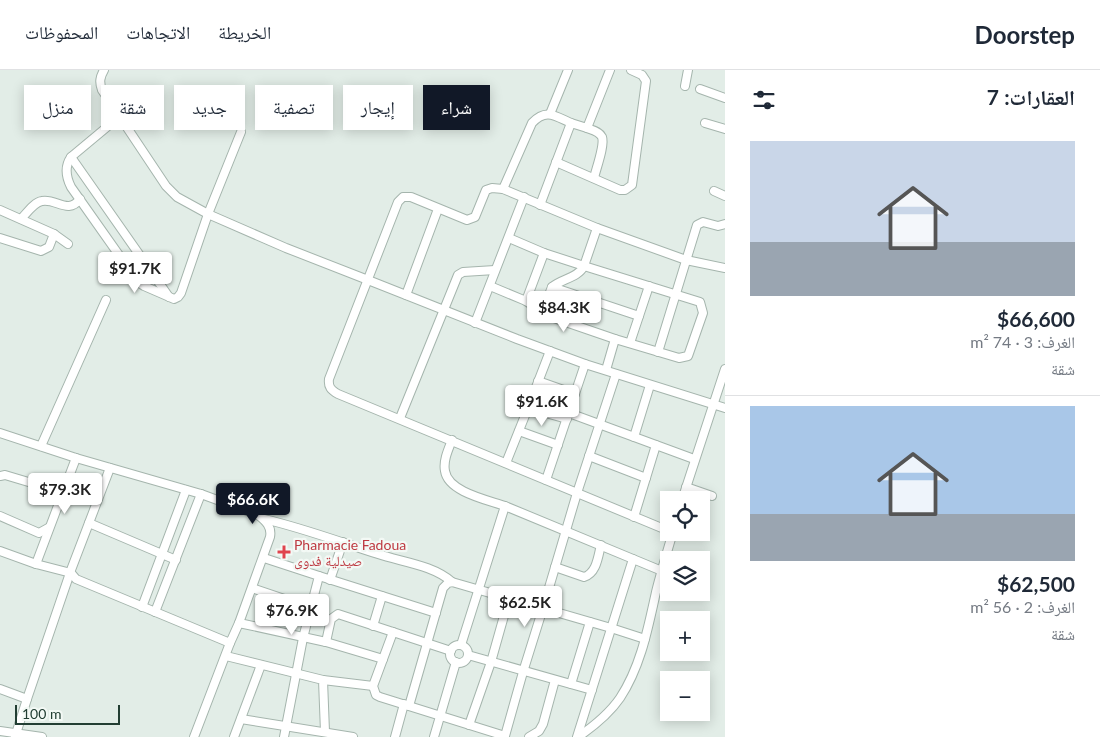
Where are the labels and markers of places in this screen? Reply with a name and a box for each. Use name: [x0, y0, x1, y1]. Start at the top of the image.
pin: $91.7K: [94, 252, 176, 294]
pin: $84.3K: [523, 290, 605, 333]
pin: $91.6K: [501, 384, 583, 427]
pin: $79.3K: [24, 472, 106, 515]
pin: $66.6K: [212, 482, 294, 525]
place label: Pharmacie Fadoua صيدلية فدوى: [294, 536, 406, 570]
marker: Pharmacie Fadoua صيدلية فدوى: [278, 546, 290, 558]
pin: $62.5K: [484, 586, 566, 628]
pin: $76.9K: [251, 594, 333, 636]

